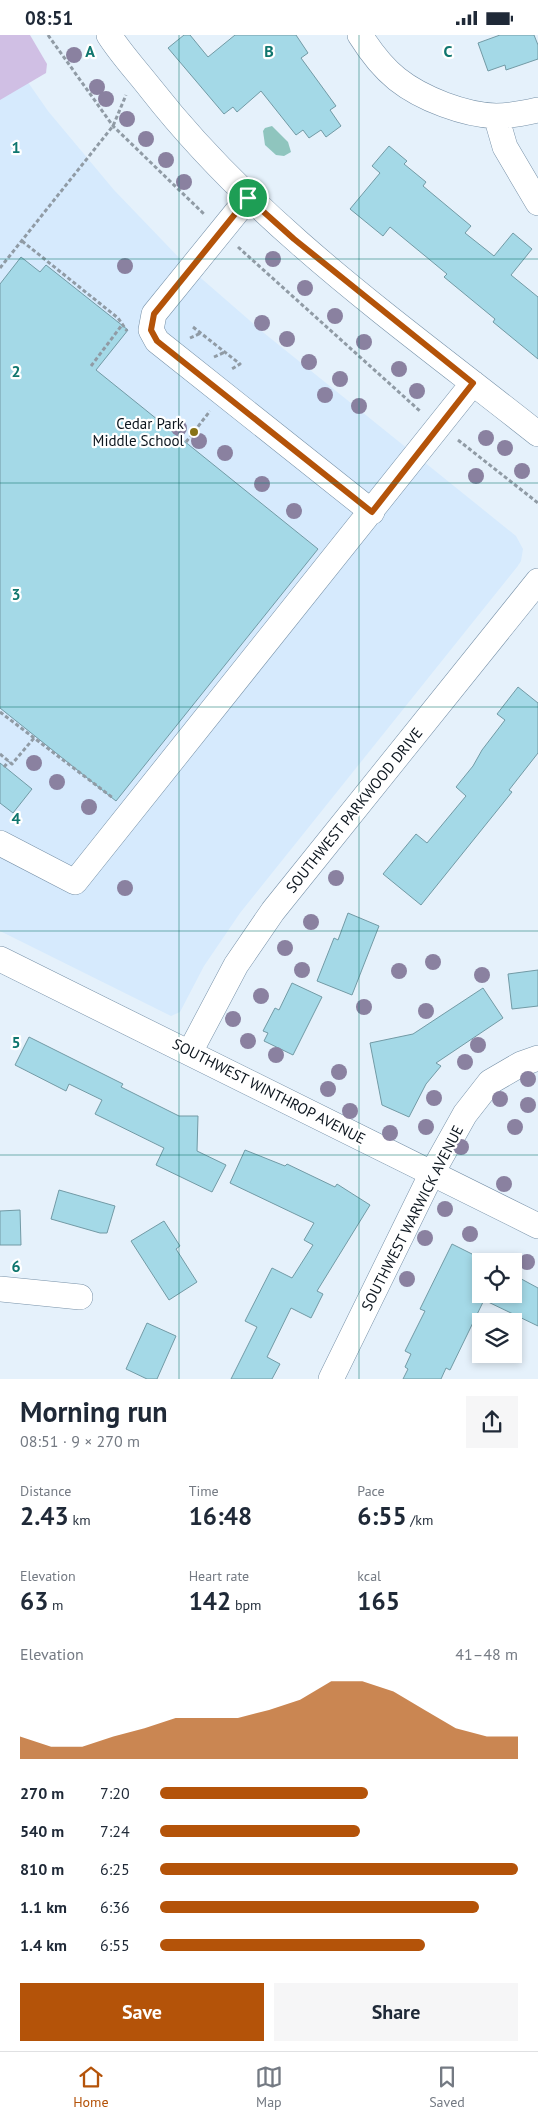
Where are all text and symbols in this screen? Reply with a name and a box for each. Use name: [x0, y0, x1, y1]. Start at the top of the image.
text: 08:51: [25, 6, 73, 30]
text: A: [85, 41, 95, 61]
text: B: [264, 41, 274, 61]
text: C: [444, 41, 453, 61]
text: 1: [11, 137, 21, 157]
pin: [227, 177, 269, 219]
icon: arrive: [234, 184, 262, 212]
text: 2: [11, 361, 21, 381]
place label: Cedar Park Middle School: [93, 414, 185, 450]
marker: Cedar Park Middle School: [188, 426, 200, 438]
text: 3: [11, 584, 21, 604]
street label: SOUTHWEST PARKWOOD DRIVE: [281, 724, 427, 896]
text: 4: [11, 808, 21, 828]
text: 5: [11, 1032, 21, 1052]
street label: SOUTHWEST WINTHROP AVENUE: [169, 1034, 369, 1148]
street label: SOUTHWEST WARWICK AVENUE: [357, 1122, 467, 1314]
map controls: [472, 1253, 522, 1363]
button: locate: [472, 1253, 522, 1303]
text: 6: [11, 1256, 21, 1276]
button: layers: [472, 1313, 522, 1363]
text: Morning run: [20, 1393, 168, 1430]
button: share: [466, 1396, 518, 1448]
text: 08:51 · 9 × 270 m: [20, 1431, 140, 1451]
text: Distance: [20, 1482, 71, 1500]
text: Time: [189, 1482, 219, 1500]
text: Pace: [357, 1482, 385, 1500]
text: 2.43: [20, 1500, 69, 1532]
text: 16:48: [189, 1500, 252, 1532]
text: 6:55: [357, 1500, 407, 1532]
text: km: [69, 1511, 91, 1529]
text: /km: [407, 1511, 433, 1529]
text: Elevation: [20, 1567, 76, 1585]
text: Heart rate: [189, 1567, 249, 1585]
text: kcal: [357, 1567, 381, 1585]
text: 63: [20, 1585, 48, 1617]
text: 142: [189, 1585, 231, 1617]
text: 165: [357, 1585, 400, 1617]
text: m: [48, 1596, 63, 1614]
text: bpm: [231, 1596, 261, 1614]
text: Elevation: [20, 1644, 84, 1664]
text: 41–48 m: [455, 1644, 518, 1664]
text: 270 m: [20, 1783, 64, 1803]
text: 7:20: [100, 1783, 130, 1803]
text: 540 m: [20, 1821, 64, 1841]
text: 7:24: [100, 1821, 130, 1841]
text: 810 m: [20, 1859, 64, 1879]
text: 6:25: [100, 1859, 130, 1879]
text: 1.1 km: [20, 1897, 67, 1917]
text: 6:36: [100, 1897, 130, 1917]
text: 1.4 km: [20, 1935, 67, 1955]
text: 6:55: [100, 1935, 130, 1955]
button: Save: [20, 1983, 264, 2041]
button: Share: [274, 1983, 518, 2041]
tab: Home: [73, 2063, 109, 2111]
tab: Map: [255, 2063, 283, 2111]
tab: Saved: [429, 2063, 465, 2111]

